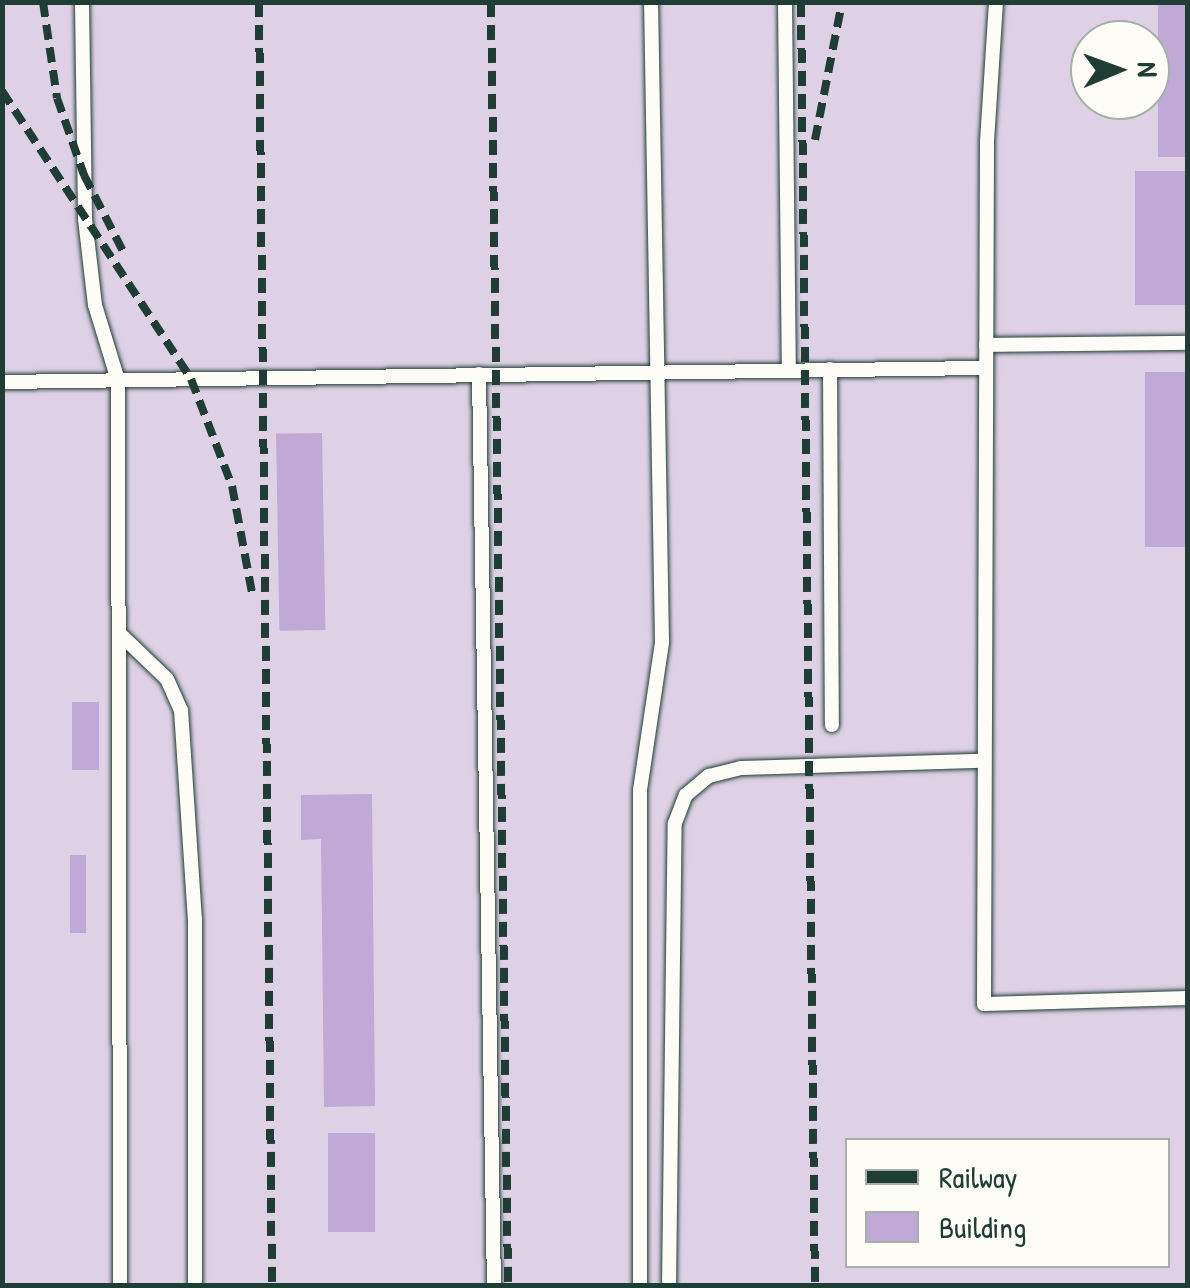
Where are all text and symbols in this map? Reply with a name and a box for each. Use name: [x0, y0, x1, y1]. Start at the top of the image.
north arrow: [1070, 20, 1170, 120]
text: N: [1129, 62, 1167, 77]
legend: [845, 1138, 1170, 1268]
text: Railway: [939, 1157, 1017, 1197]
text: Building: [939, 1207, 1026, 1247]

